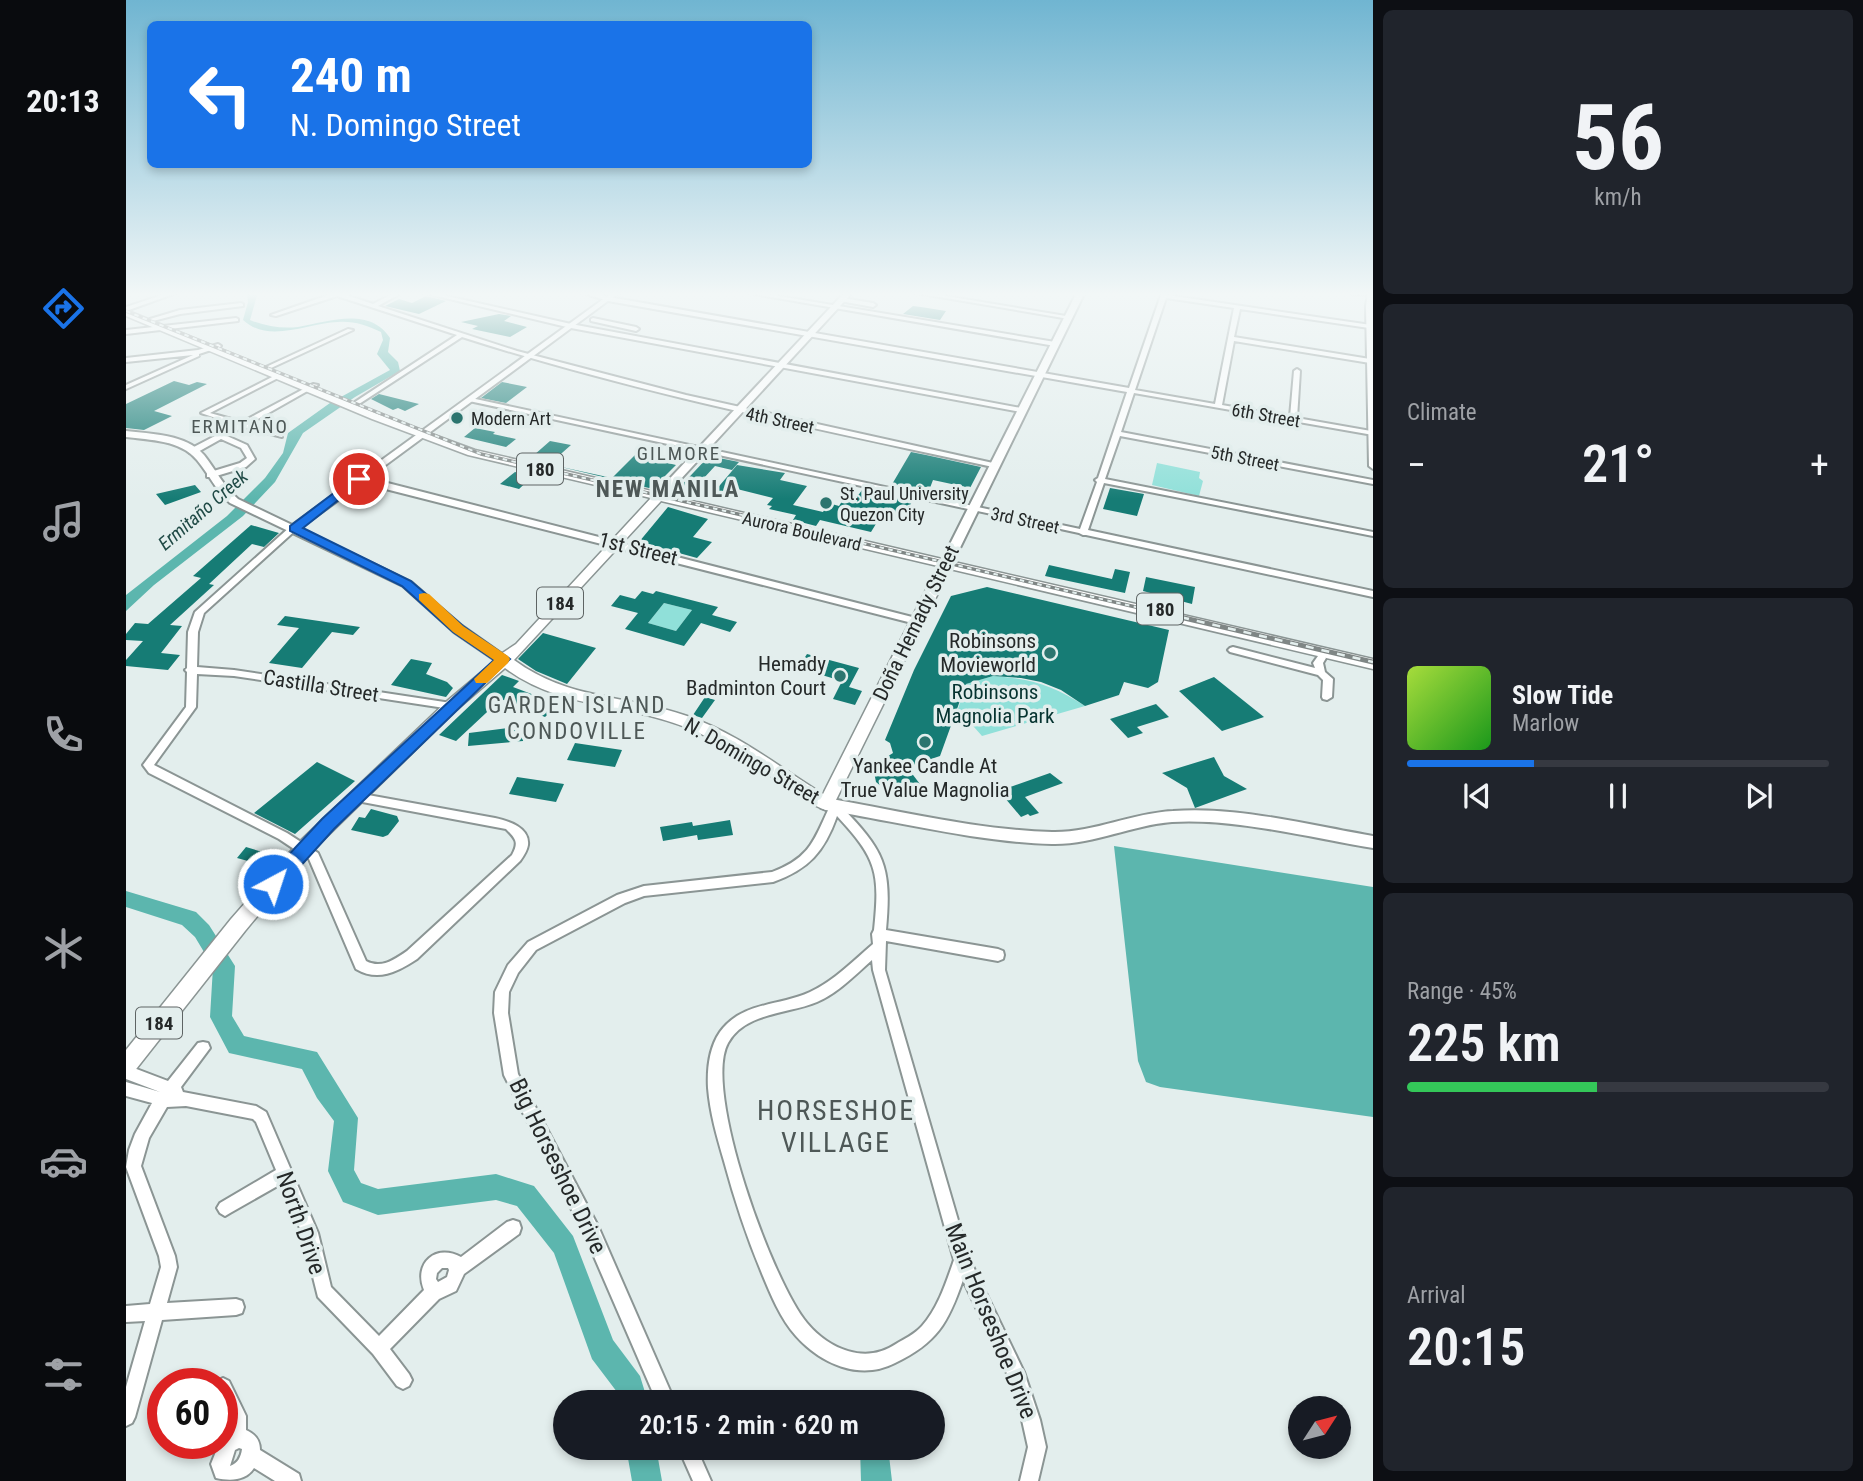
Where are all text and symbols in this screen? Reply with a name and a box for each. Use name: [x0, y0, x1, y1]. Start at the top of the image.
text: 240 m: [290, 47, 412, 104]
icon: left: [175, 49, 266, 140]
text: 20:13: [26, 82, 100, 120]
text: 56: [1572, 85, 1664, 191]
text: N. Domingo Street: [290, 106, 521, 144]
text: km/h: [1594, 184, 1642, 211]
icon: directions: [39, 284, 88, 333]
street label: 6th Street: [1230, 399, 1302, 431]
text: Climate: [1407, 399, 1477, 426]
street label: 4th Street: [744, 403, 816, 437]
place label: Modern Art: [471, 408, 551, 429]
marker: Modern Art: [449, 410, 465, 426]
district label: ERMITAÑO: [191, 415, 289, 438]
text: 21°: [1582, 434, 1654, 495]
street label: 5th Street: [1209, 441, 1281, 475]
district label: GILMORE: [637, 442, 721, 465]
text: −: [1407, 443, 1426, 487]
text: +: [1810, 443, 1829, 487]
pin: [329, 449, 389, 509]
road number: 180: [517, 454, 563, 484]
icon: arrive: [340, 460, 378, 498]
water label: Ermitaño Creek: [154, 464, 253, 555]
district label: NEW MANILA: [596, 476, 740, 503]
place label: St. Paul University Quezon City: [840, 483, 969, 525]
marker: St. Paul University Quezon City: [818, 495, 834, 511]
icon: music: [39, 497, 88, 546]
street label: 3rd Street: [989, 503, 1061, 537]
street label: Aurora Boulevard: [740, 507, 864, 555]
street label: 1st Street: [596, 528, 680, 570]
street label: Doña Hemady Street: [868, 542, 964, 704]
road number: 184: [537, 588, 583, 618]
road number: 180: [1137, 594, 1183, 624]
place label: Robinsons Movieworld: [940, 629, 1036, 677]
marker: Robinsons Movieworld: [1042, 645, 1058, 661]
place label: Hemady Badminton Court: [686, 652, 826, 700]
street label: Castilla Street: [262, 665, 380, 707]
marker: Hemady Badminton Court: [832, 668, 848, 684]
park label: Robinsons Magnolia Park: [936, 680, 1055, 728]
text: Slow Tide: [1512, 680, 1613, 710]
district label: GARDEN ISLAND CONDOVILLE: [488, 692, 666, 745]
icon: phone: [39, 710, 88, 759]
text: Marlow: [1512, 710, 1579, 737]
street label: N. Domingo Street: [680, 713, 824, 809]
marker: Yankee Candle At True Value Magnolia: [917, 734, 933, 750]
place label: Yankee Candle At True Value Magnolia: [840, 754, 1010, 802]
icon: previous: [1458, 777, 1496, 815]
icon: pause: [1599, 777, 1637, 815]
icon: next: [1740, 777, 1778, 815]
position arrow: [236, 847, 310, 921]
icon: climate: [39, 924, 88, 973]
text: Range · 45%: [1407, 978, 1517, 1005]
road number: 184: [136, 1007, 182, 1038]
text: 225 km: [1407, 1013, 1561, 1074]
street label: Big Horseshoe Drive: [503, 1074, 613, 1258]
district label: HORSESHOE VILLAGE: [757, 1094, 915, 1159]
icon: car: [39, 1137, 88, 1186]
street label: North Drive: [270, 1168, 332, 1278]
street label: Main Horseshoe Drive: [939, 1219, 1043, 1423]
text: Arrival: [1407, 1282, 1466, 1309]
text: 20:15: [1407, 1317, 1525, 1378]
icon: filters: [39, 1350, 88, 1399]
speed limit sign: 60: [147, 1368, 238, 1459]
north arrow: [1288, 1396, 1351, 1460]
map controls: [1288, 1396, 1351, 1459]
text: 20:15 · 2 min · 620 m: [639, 1410, 859, 1440]

